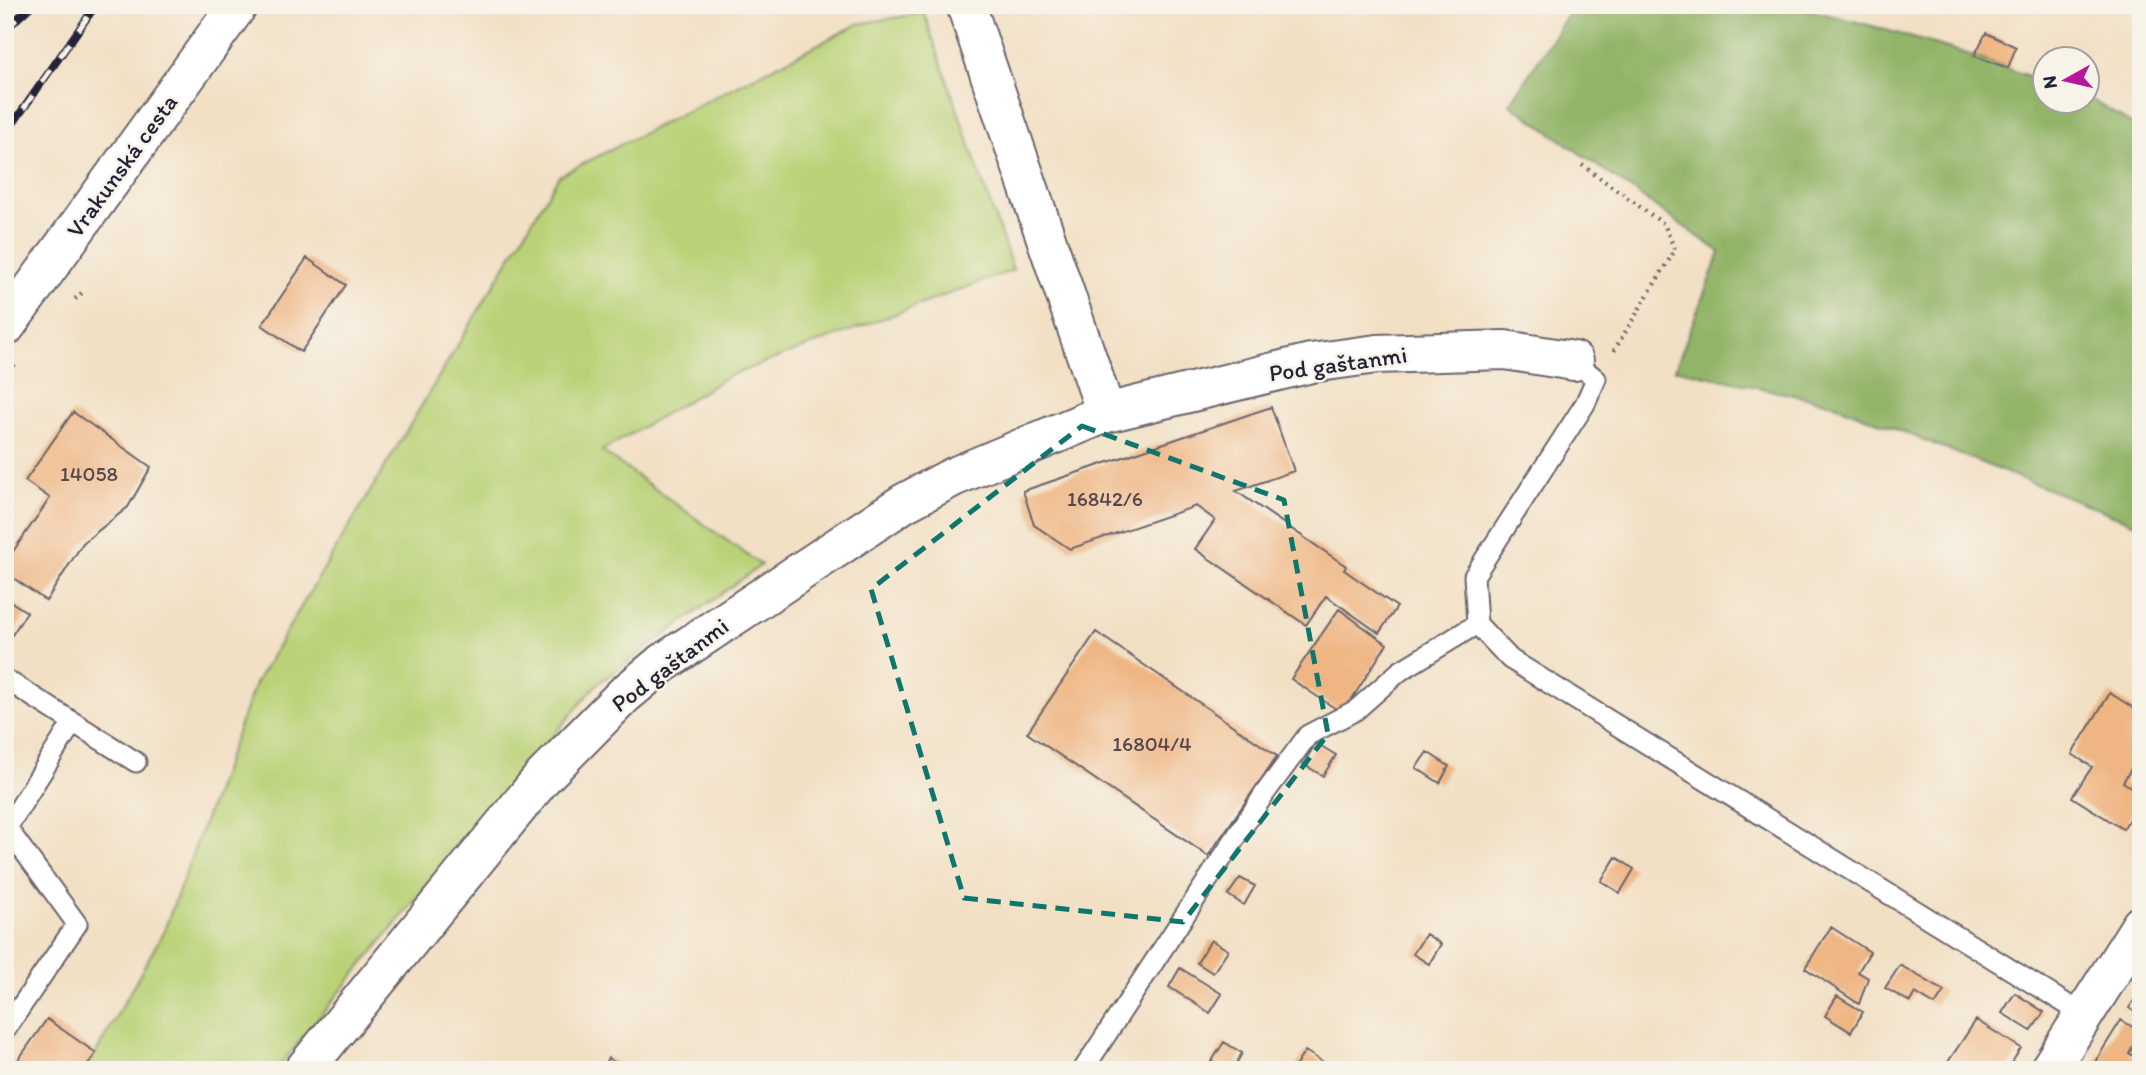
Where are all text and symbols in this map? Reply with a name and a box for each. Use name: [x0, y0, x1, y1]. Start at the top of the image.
north arrow: [2030, 46, 2100, 116]
text: N: [2037, 74, 2062, 90]
street label: Vrakunská cesta: [60, 88, 183, 243]
street label: Pod gaštanmi: [1267, 339, 1409, 388]
house number: 14058: [60, 461, 118, 486]
house number: 16842/6: [1067, 486, 1143, 511]
street label: Pod gaštanmi: [605, 611, 734, 718]
house number: 16804/4: [1112, 731, 1192, 756]

